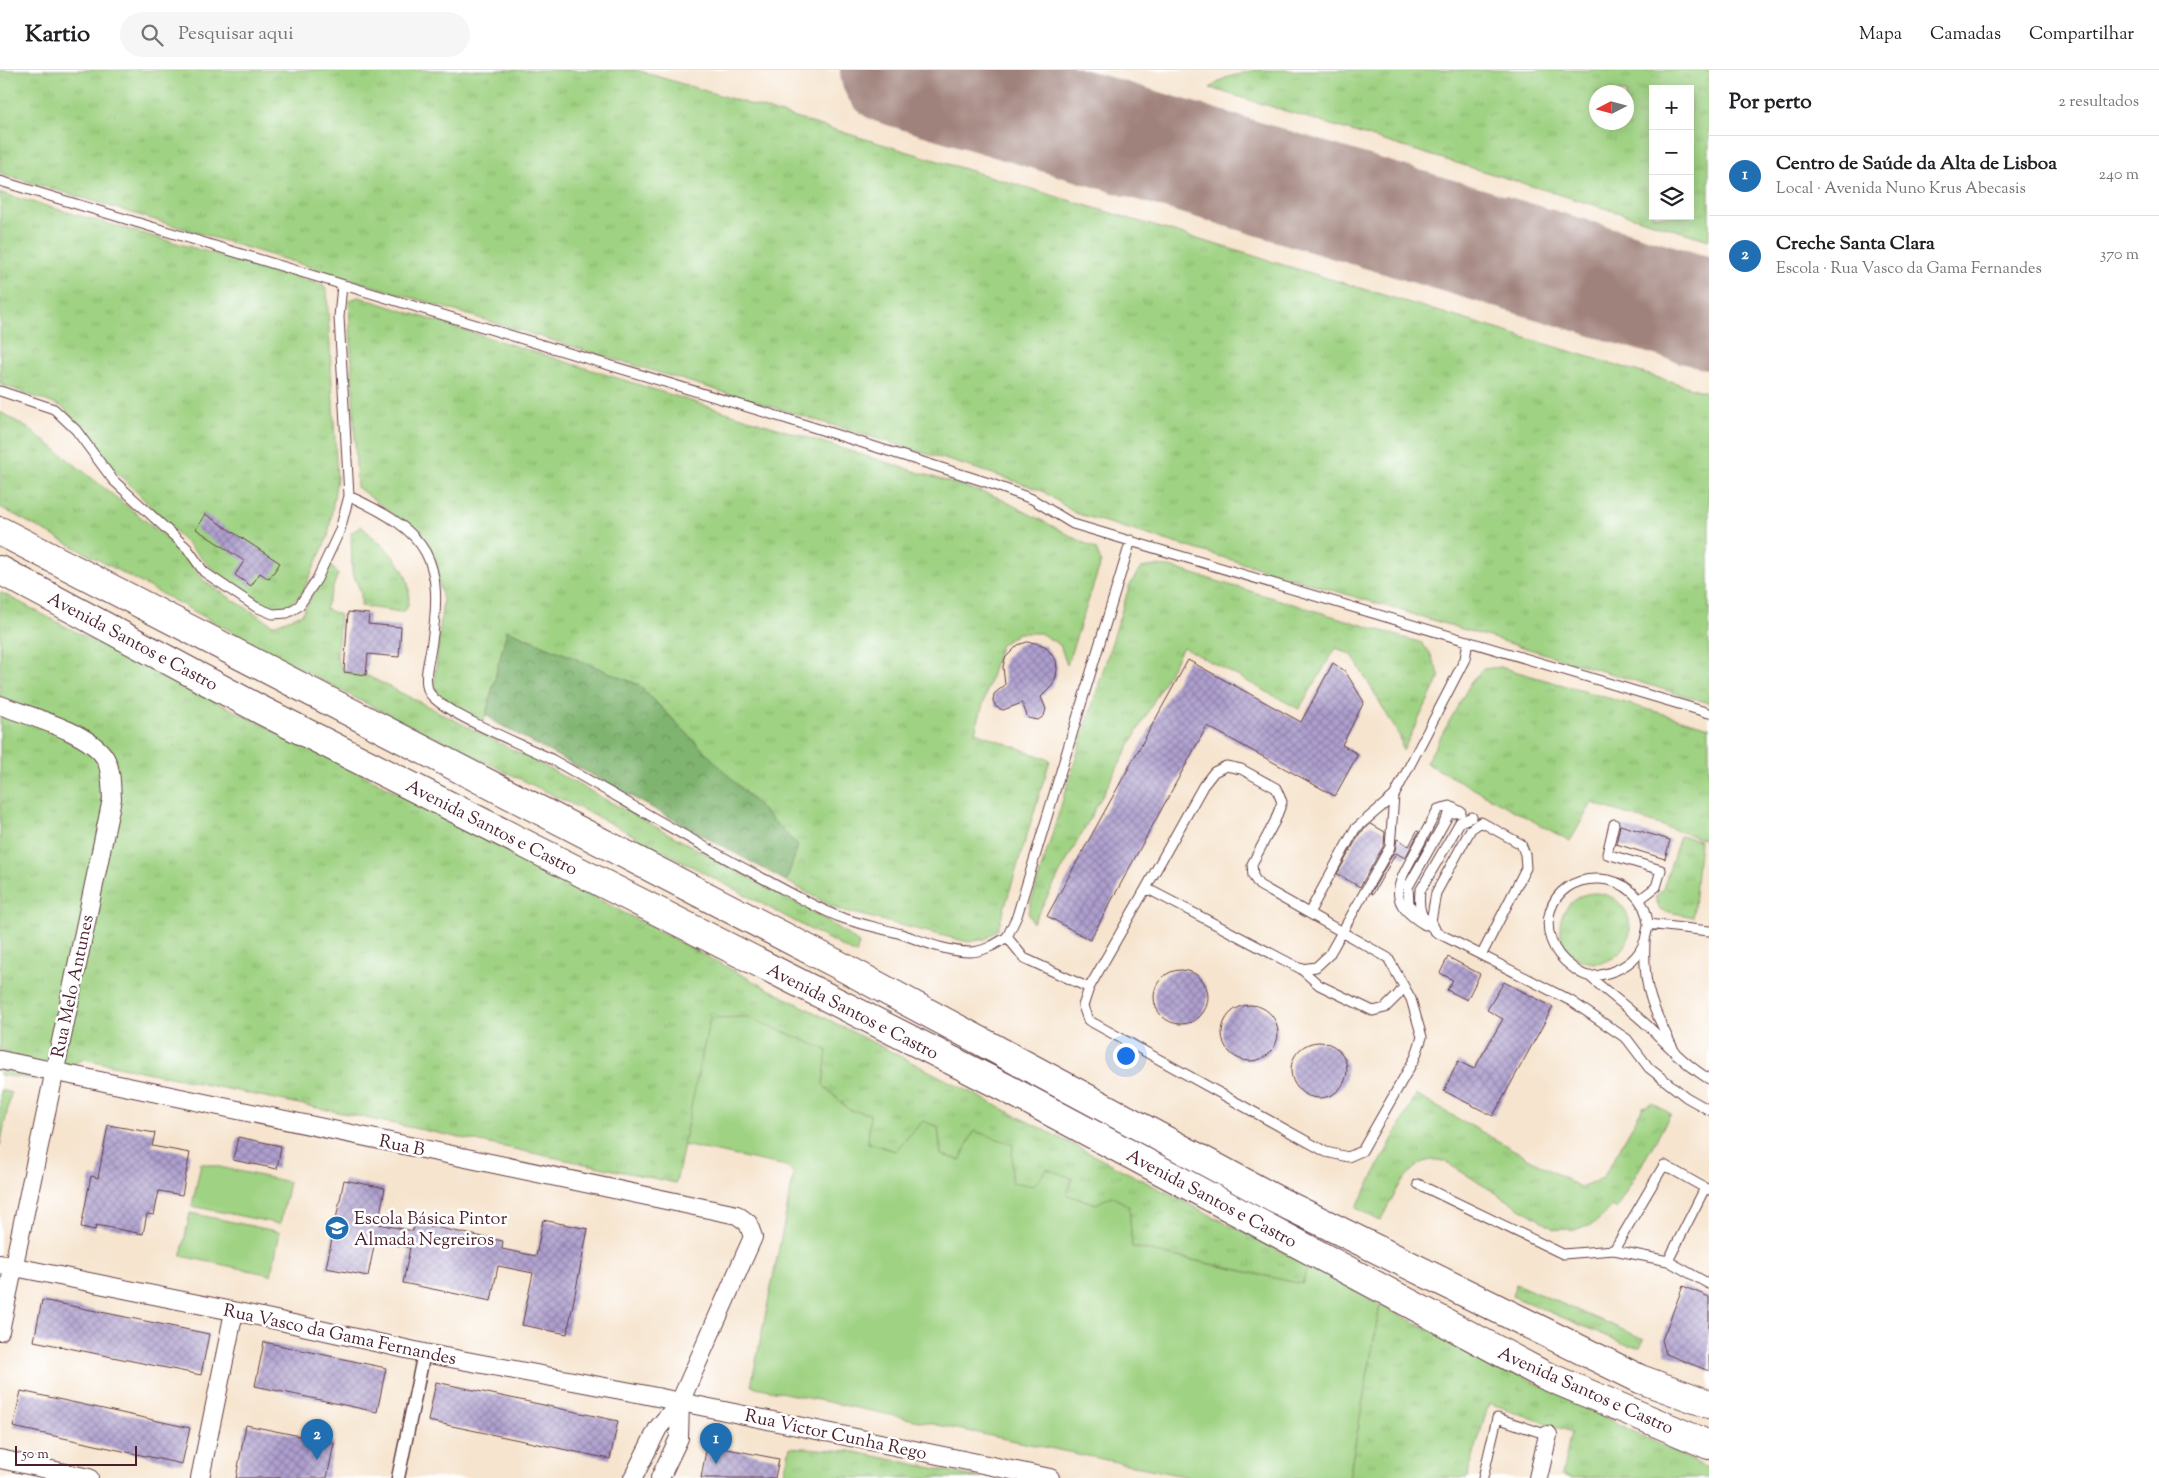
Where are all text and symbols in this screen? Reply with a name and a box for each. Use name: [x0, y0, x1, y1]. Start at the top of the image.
search box: [120, 12, 470, 57]
text: Kartio: [25, 18, 90, 52]
icon: search: [138, 21, 166, 49]
text: Pesquisar aqui: [178, 21, 294, 48]
text: Mapa: [1859, 22, 1902, 48]
text: Camadas: [1930, 22, 2001, 48]
text: Compartilhar: [2029, 22, 2134, 48]
north arrow: [1589, 85, 1634, 130]
map controls: [1649, 85, 1694, 220]
button: +: [1649, 85, 1694, 130]
text: Por perto: [1729, 88, 1812, 118]
text: 2 resultados: [2058, 91, 2139, 114]
button: −: [1649, 130, 1694, 175]
text: Centro de Saúde da Alta de Lisboa: [1776, 151, 2057, 178]
text: 1: [1742, 164, 1748, 187]
text: 240 m: [2098, 164, 2139, 187]
button: layers: [1649, 175, 1694, 220]
text: Local · Avenida Nuno Krus Abecasis: [1776, 178, 2026, 201]
text: Creche Santa Clara: [1776, 231, 1935, 258]
text: 2: [1741, 244, 1749, 267]
text: 370 m: [2100, 244, 2139, 267]
text: Escola · Rua Vasco da Gama Fernandes: [1776, 258, 2042, 281]
street label: Avenida Santos e Castro: [42, 587, 222, 699]
street label: Avenida Santos e Castro: [401, 774, 582, 884]
street label: Rua Melo Antunes: [46, 913, 102, 1060]
street label: Avenida Santos e Castro: [762, 958, 943, 1068]
your location: [1113, 1043, 1139, 1069]
street label: Rua B: [376, 1129, 427, 1164]
street label: Avenida Santos e Castro: [1121, 1144, 1301, 1256]
place label: Escola Básica Pintor Almada Negreiros: [354, 1207, 507, 1254]
school or university icon: Escola Básica Pintor Almada Negreiros: [324, 1215, 350, 1241]
street label: Rua Vasco da Gama Fernandes: [221, 1299, 458, 1373]
street label: Avenida Santos e Castro: [1493, 1341, 1677, 1442]
street label: Rua Victor Cunha Rego: [742, 1404, 929, 1468]
pin: 2: [301, 1419, 333, 1460]
pin: 1: [700, 1423, 732, 1464]
scale bar: [15, 1443, 138, 1466]
text: 50 m: [22, 1445, 49, 1465]

